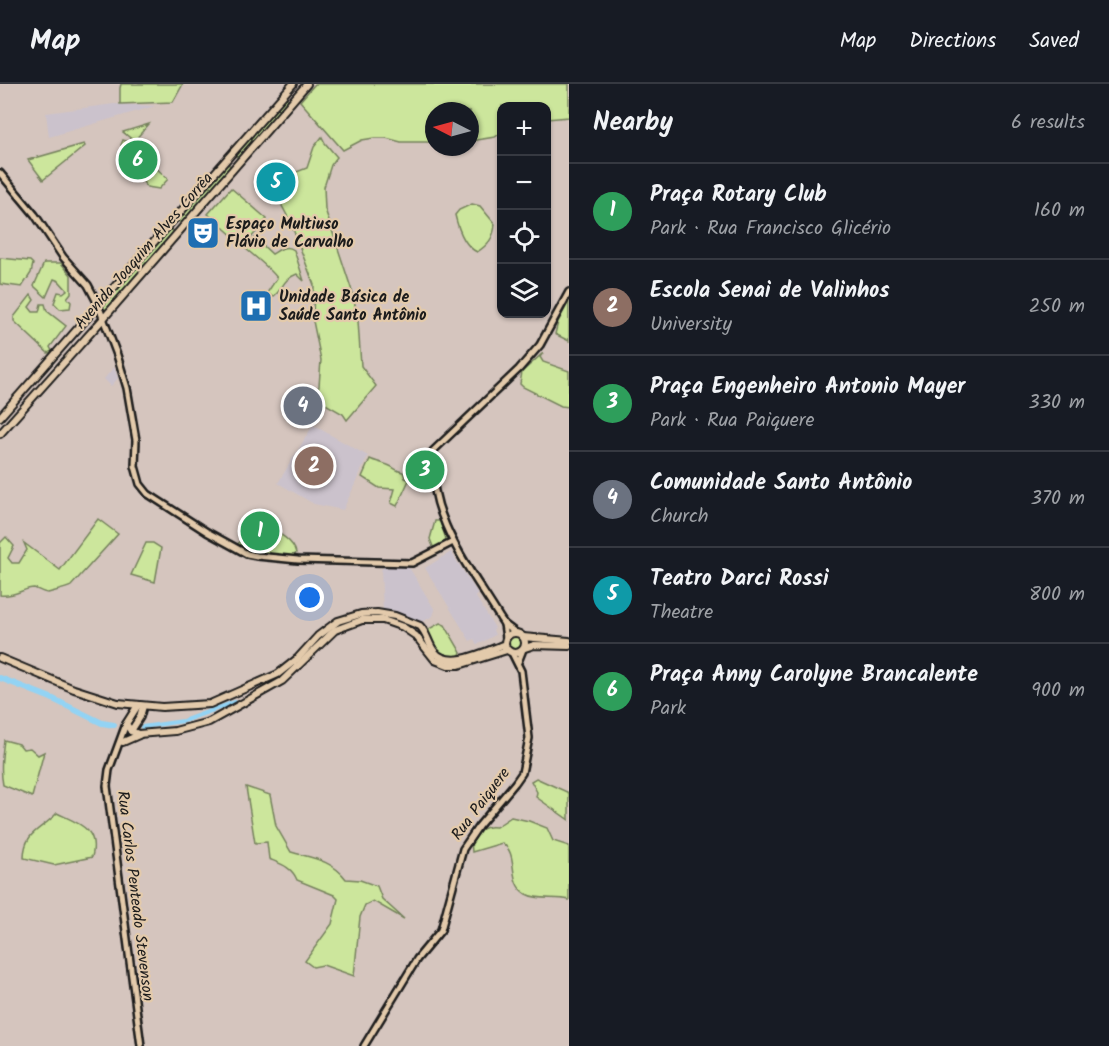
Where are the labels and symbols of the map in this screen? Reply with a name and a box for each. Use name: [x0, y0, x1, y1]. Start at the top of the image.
north arrow: [425, 102, 479, 156]
pin: 6: [118, 138, 158, 182]
pin: 5: [256, 160, 296, 204]
street label: Avenida Joaquim Alves Corrêa: [69, 167, 219, 335]
place label: Espaço Multiuso Flávio de Carvalho: [226, 212, 353, 255]
theatre icon: Espaço Multiuso Flávio de Carvalho: [185, 215, 221, 251]
place label: Unidade Básica de Saúde Santo Antônio: [279, 285, 427, 328]
hospital icon: Unidade Básica de Saúde Santo Antônio: [238, 288, 274, 324]
pin: 4: [284, 384, 322, 428]
pin: 2: [294, 444, 334, 488]
pin: 3: [406, 448, 444, 492]
pin: 1: [240, 508, 280, 554]
your location: [295, 583, 324, 612]
street label: Rua Paiquere: [445, 762, 517, 846]
street label: Rua Carlos Penteado Stevenson: [110, 789, 160, 1003]

